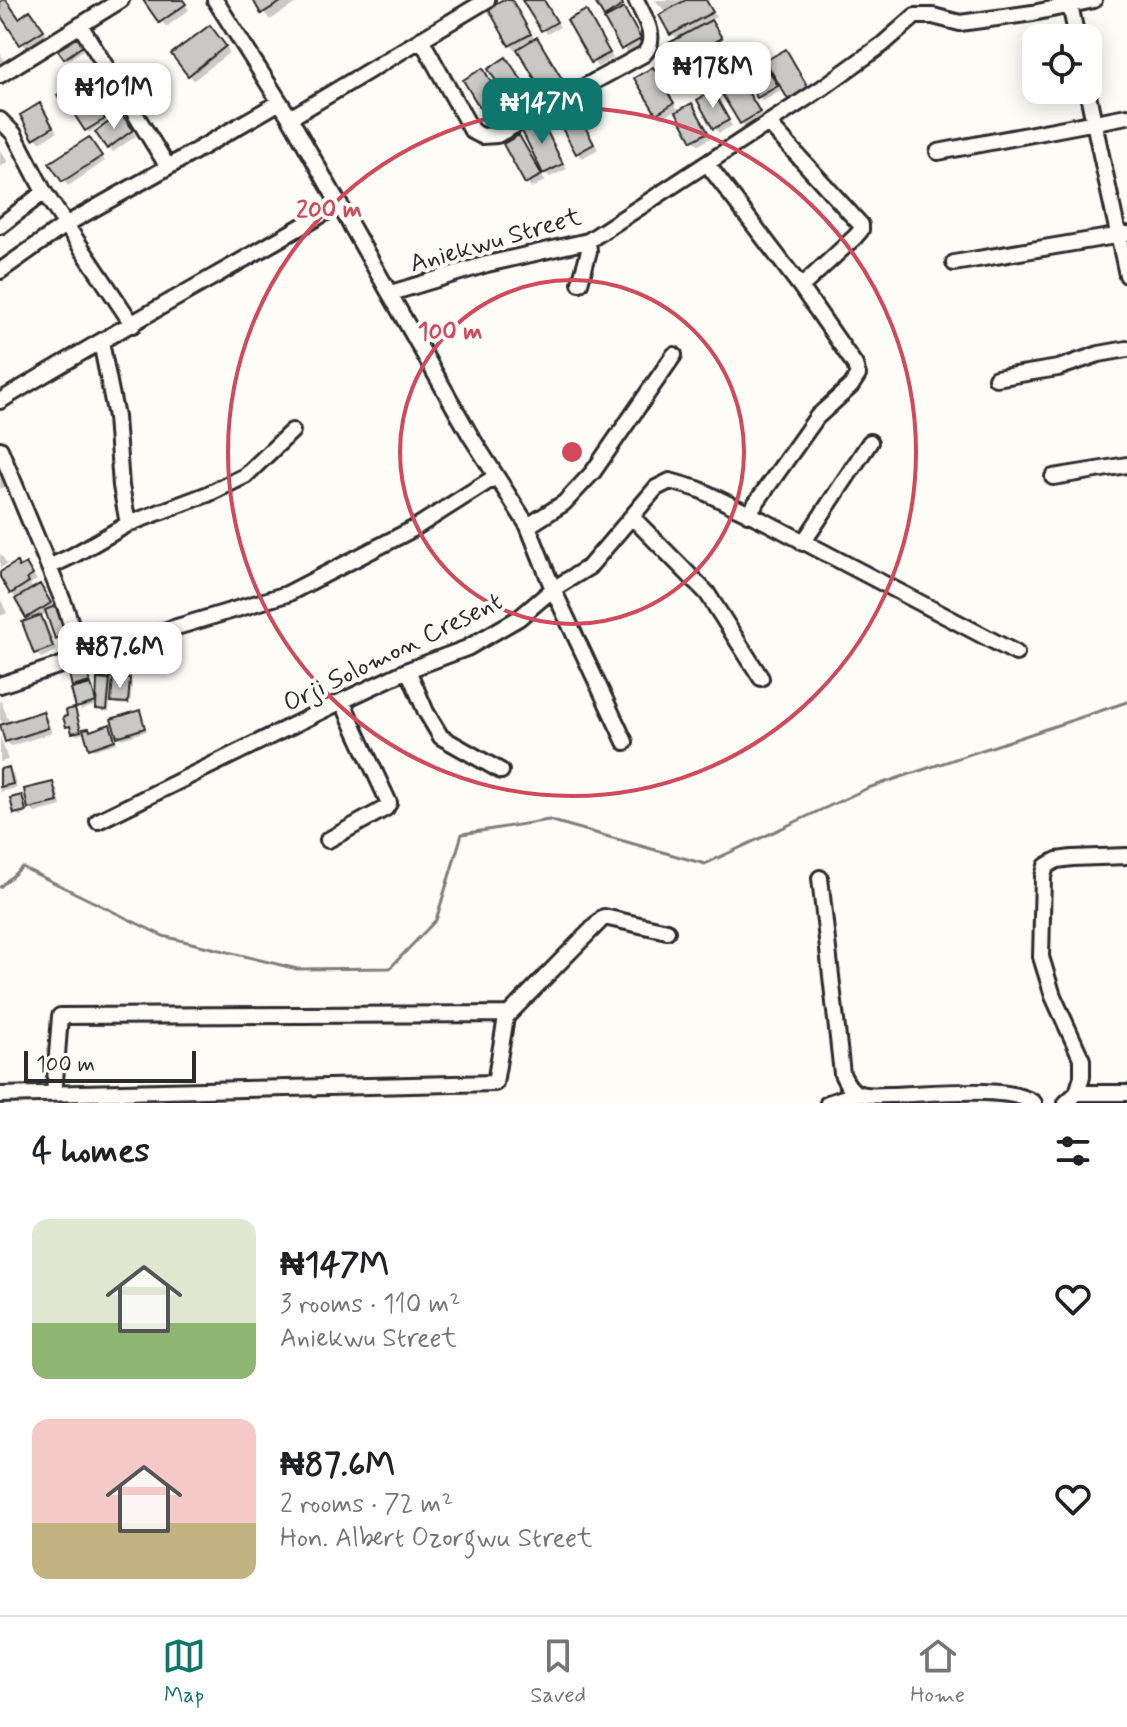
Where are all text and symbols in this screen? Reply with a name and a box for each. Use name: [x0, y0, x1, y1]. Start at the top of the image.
map controls: [1022, 24, 1102, 104]
button: locate: [1022, 24, 1102, 104]
pin: ₦178M: [657, 42, 769, 110]
text: ₦178M: [673, 51, 753, 85]
pin: ₦101M: [58, 63, 170, 131]
text: ₦101M: [75, 72, 153, 106]
pin: ₦147M: [486, 78, 598, 146]
text: ₦147M: [500, 87, 584, 121]
text: 200 m: [296, 195, 362, 226]
street label: Aniekwu Street: [406, 200, 585, 282]
text: 100 m: [418, 317, 482, 348]
centre of rings: [558, 438, 586, 466]
street label: Orji Solomon Cresent: [278, 585, 508, 721]
pin: ₦87.6M: [55, 622, 185, 690]
text: ₦87.6M: [76, 631, 164, 665]
scale bar: [24, 1047, 196, 1083]
text: 100 m: [36, 1051, 95, 1079]
text: 4 homes: [32, 1129, 150, 1174]
icon: filters: [1051, 1129, 1095, 1173]
text: ₦147M: [280, 1243, 389, 1288]
icon: home: [96, 1251, 192, 1347]
icon: heart: [1051, 1277, 1095, 1321]
text: 3 rooms · 110 m²: [280, 1288, 461, 1322]
text: Aniekwu Street: [280, 1322, 457, 1356]
text: ₦87.6M: [280, 1443, 395, 1488]
icon: home: [96, 1451, 192, 1547]
icon: heart: [1051, 1477, 1095, 1521]
text: 2 rooms · 72 m²: [280, 1488, 453, 1522]
text: Hon. Albert Ozorgwu Street: [280, 1522, 592, 1556]
tab: Map: [162, 1634, 206, 1710]
tab: Saved: [530, 1634, 586, 1710]
tab: Home: [910, 1634, 965, 1710]

